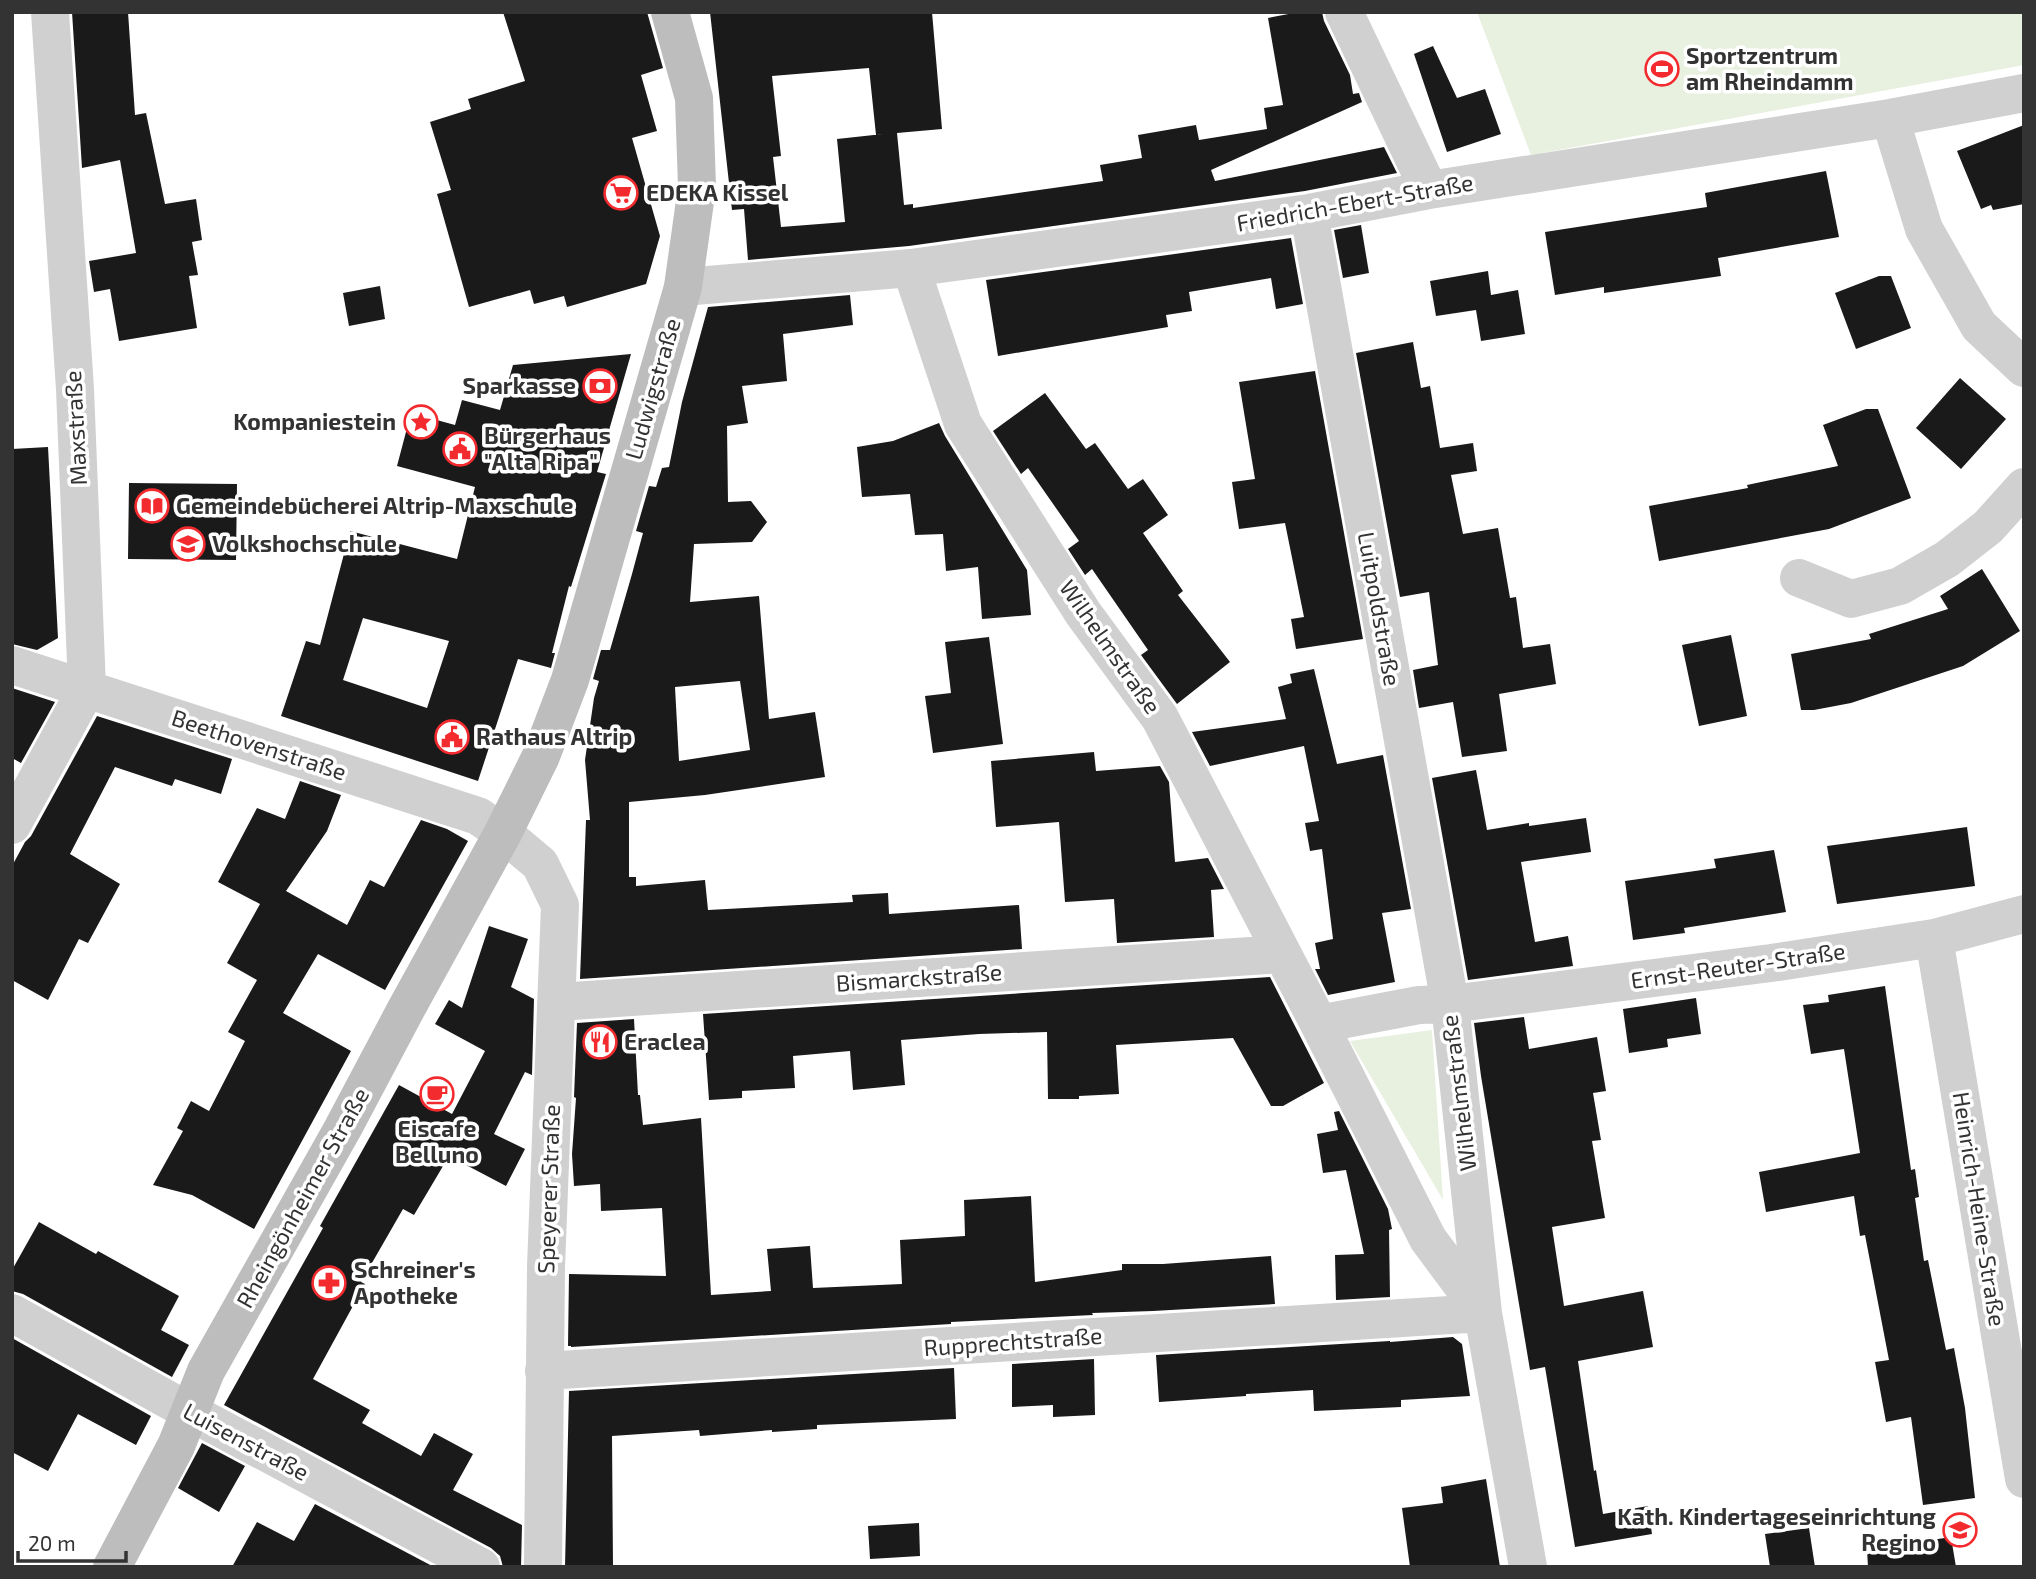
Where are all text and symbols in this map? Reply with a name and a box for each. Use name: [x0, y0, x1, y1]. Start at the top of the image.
place label: Sportzentrum am Rheindamm: [1686, 41, 1854, 95]
sports icon: Sportzentrum am Rheindamm: [1643, 50, 1681, 88]
street label: Friedrich-Ebert-Straße: [1234, 167, 1475, 237]
supermarket icon: EDEKA Kissel: [602, 174, 640, 212]
place label: EDEKA Kissel: [646, 178, 789, 206]
street label: Ludwigstraße: [618, 315, 686, 463]
bank icon: Sparkasse: [581, 367, 619, 405]
street label: Maxstraße: [58, 370, 92, 486]
place label: Sparkasse: [462, 371, 576, 399]
place icon: Kompaniestein: [402, 403, 440, 441]
place label: Kompaniestein: [233, 407, 396, 435]
place label: Bürgerhaus "Alta Ripa": [484, 421, 611, 475]
public building icon: Bürgerhaus "Alta Ripa": [441, 430, 479, 468]
library icon: Gemeindebücherei Altrip-Maxschule: [133, 487, 171, 525]
place label: Gemeindebücherei Altrip-Maxschule: [176, 491, 573, 519]
school or university icon: Volkshochschule: [169, 525, 207, 563]
place label: Volkshochschule: [212, 529, 397, 557]
street label: Luitpoldstraße: [1353, 530, 1407, 688]
street label: Wilhelmstraße: [1054, 574, 1167, 719]
street label: Beethovenstraße: [168, 703, 350, 785]
public building icon: Rathaus Altrip: [433, 718, 471, 756]
place label: Rathaus Altrip: [476, 722, 632, 750]
street label: Ernst-Reuter-Straße: [1629, 936, 1847, 994]
street label: Bismarckstraße: [835, 957, 1003, 997]
street label: Wilhelmstraße: [1435, 1013, 1481, 1173]
restaurant icon: Eraclea: [581, 1023, 619, 1061]
place label: Eraclea: [624, 1027, 706, 1055]
cafe icon: Eiscafe Belluno: [418, 1075, 456, 1113]
street label: Rheingönheimer Straße: [230, 1083, 374, 1312]
street label: Heinrich-Heine-Straße: [1948, 1090, 2012, 1328]
street label: Speyerer Straße: [531, 1104, 565, 1274]
place label: Eiscafe Belluno: [395, 1114, 479, 1168]
place label: Schreiner's Apotheke: [354, 1255, 476, 1309]
pharmacy icon: Schreiner's Apotheke: [310, 1264, 348, 1302]
street label: Rupprechtstraße: [923, 1321, 1103, 1361]
street label: Luisenstraße: [179, 1396, 314, 1486]
place label: Kath. Kindertageseinrichtung Regino: [1617, 1502, 1937, 1556]
school or university icon: Kath. Kindertageseinrichtung Regino: [1941, 1511, 1979, 1549]
scale bar: [18, 1520, 126, 1564]
text: 20 m: [28, 1530, 76, 1555]

